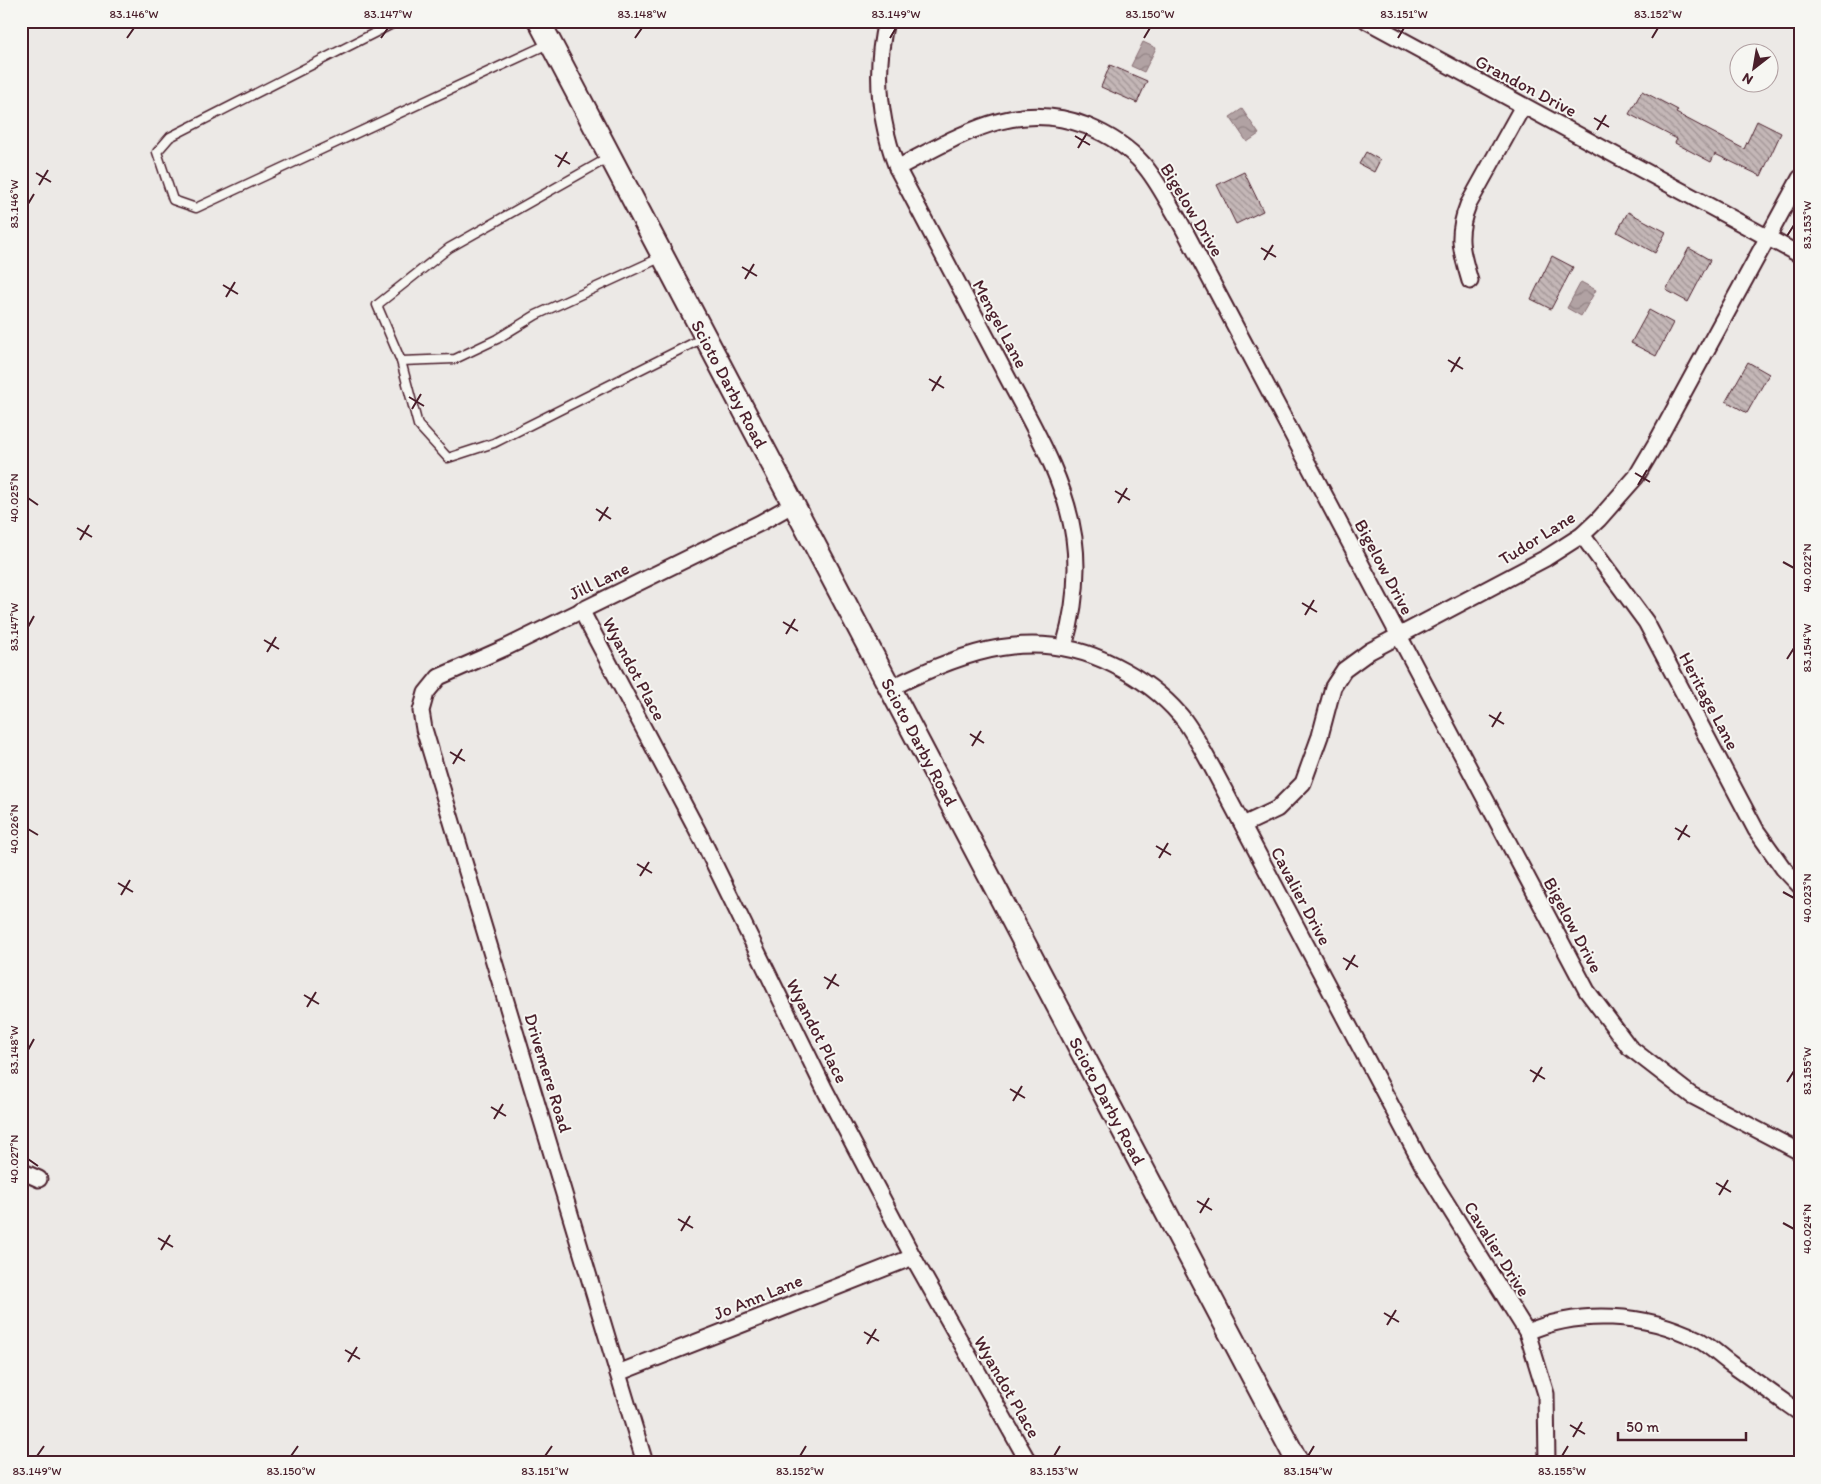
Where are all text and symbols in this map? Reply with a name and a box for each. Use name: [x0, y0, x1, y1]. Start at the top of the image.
text: 83.146°W: [110, 7, 159, 21]
text: 83.147°W: [364, 7, 412, 21]
text: 83.148°W: [617, 7, 667, 21]
text: 83.149°W: [872, 7, 920, 21]
text: 83.150°W: [1125, 7, 1175, 21]
text: 83.151°W: [1380, 7, 1428, 21]
text: 83.152°W: [1634, 7, 1682, 21]
north arrow: [1728, 42, 1778, 92]
street label: Grandon Drive: [1471, 50, 1581, 122]
text: N: [1739, 69, 1756, 88]
street label: Bigelow Drive: [1155, 159, 1229, 261]
text: 83.146°W: [7, 180, 21, 229]
text: 83.153°W: [1800, 201, 1814, 249]
street label: Mengel Lane: [968, 276, 1032, 372]
street label: Scioto Darby Road: [686, 316, 772, 452]
text: 40.025°N: [7, 473, 21, 523]
street label: Tudor Lane: [1495, 506, 1579, 570]
street label: Bigelow Drive: [1350, 515, 1418, 619]
text: 40.022°N: [1800, 543, 1814, 593]
street label: Jill Lane: [565, 557, 633, 605]
text: 83.147°W: [7, 603, 21, 651]
street label: Wyandot Place: [598, 613, 670, 725]
text: 83.154°W: [1800, 624, 1814, 672]
street label: Heritage Lane: [1674, 648, 1744, 754]
street label: Scioto Darby Road: [876, 674, 962, 810]
text: 40.026°N: [7, 804, 21, 854]
street label: Cavalier Drive: [1266, 843, 1336, 949]
street label: Bigelow Drive: [1539, 873, 1607, 977]
text: 40.023°N: [1800, 873, 1814, 923]
street label: Wyandot Place: [781, 975, 853, 1087]
street label: Drivemere Road: [519, 1011, 577, 1135]
text: 83.148°W: [7, 1025, 21, 1075]
street label: Scioto Darby Road: [1064, 1033, 1150, 1169]
text: 83.155°W: [1800, 1047, 1814, 1095]
text: 40.027°N: [7, 1135, 21, 1183]
street label: Cavalier Drive: [1459, 1197, 1535, 1301]
text: 40.024°N: [1800, 1204, 1814, 1254]
street label: Jo Ann Lane: [710, 1269, 806, 1325]
street label: Wyandot Place: [969, 1332, 1045, 1442]
scale bar: [1618, 1409, 1746, 1441]
text: 50 m: [1626, 1418, 1659, 1436]
text: 83.149°W: [13, 1464, 61, 1478]
text: 83.150°W: [266, 1464, 316, 1478]
text: 83.151°W: [521, 1464, 569, 1478]
text: 83.152°W: [776, 1464, 824, 1478]
text: 83.153°W: [1030, 1464, 1078, 1478]
text: 83.154°W: [1284, 1464, 1332, 1478]
text: 83.155°W: [1538, 1464, 1586, 1478]

